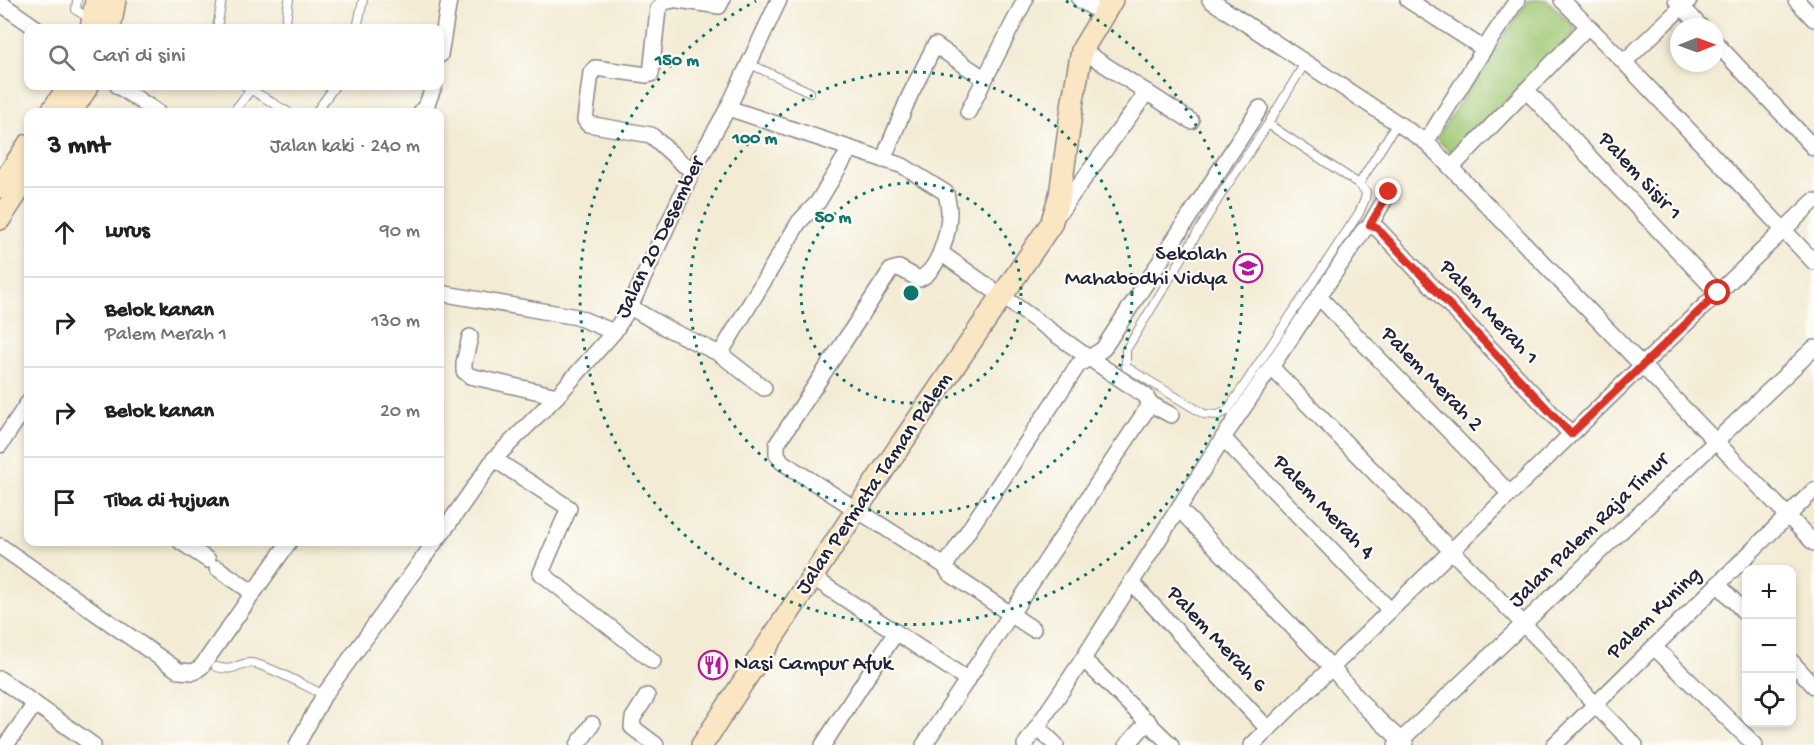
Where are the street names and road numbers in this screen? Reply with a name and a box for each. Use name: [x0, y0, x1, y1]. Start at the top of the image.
street label: Palem Sisir 1: [1591, 127, 1686, 226]
street label: Jalan 20 Desember: [611, 151, 712, 323]
street label: Palem Merah 1: [1432, 254, 1543, 371]
street label: Palem Merah 2: [1374, 321, 1488, 438]
street label: Jalan Permata Taman Palem: [791, 368, 959, 600]
street label: Jalan Palem Raja Timur: [1505, 446, 1677, 614]
street label: Palem Merah 4: [1266, 450, 1380, 566]
street label: Palem Kuning: [1601, 562, 1708, 666]
street label: Palem Merah 6: [1159, 581, 1273, 699]

